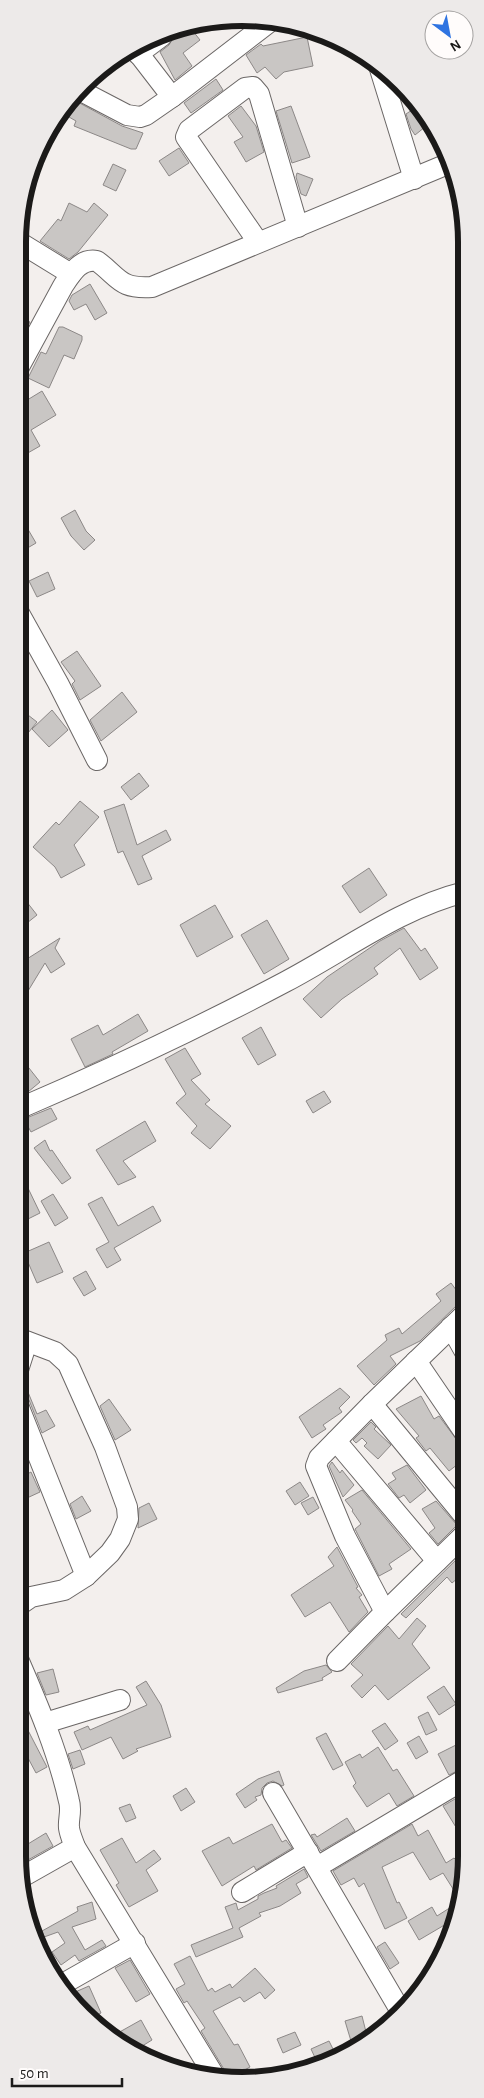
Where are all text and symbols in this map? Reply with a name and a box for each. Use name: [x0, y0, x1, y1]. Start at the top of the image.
north arrow: [424, 10, 474, 60]
text: N: [448, 37, 463, 54]
scale bar: [12, 2056, 122, 2088]
text: 50 m: [20, 2066, 49, 2081]

